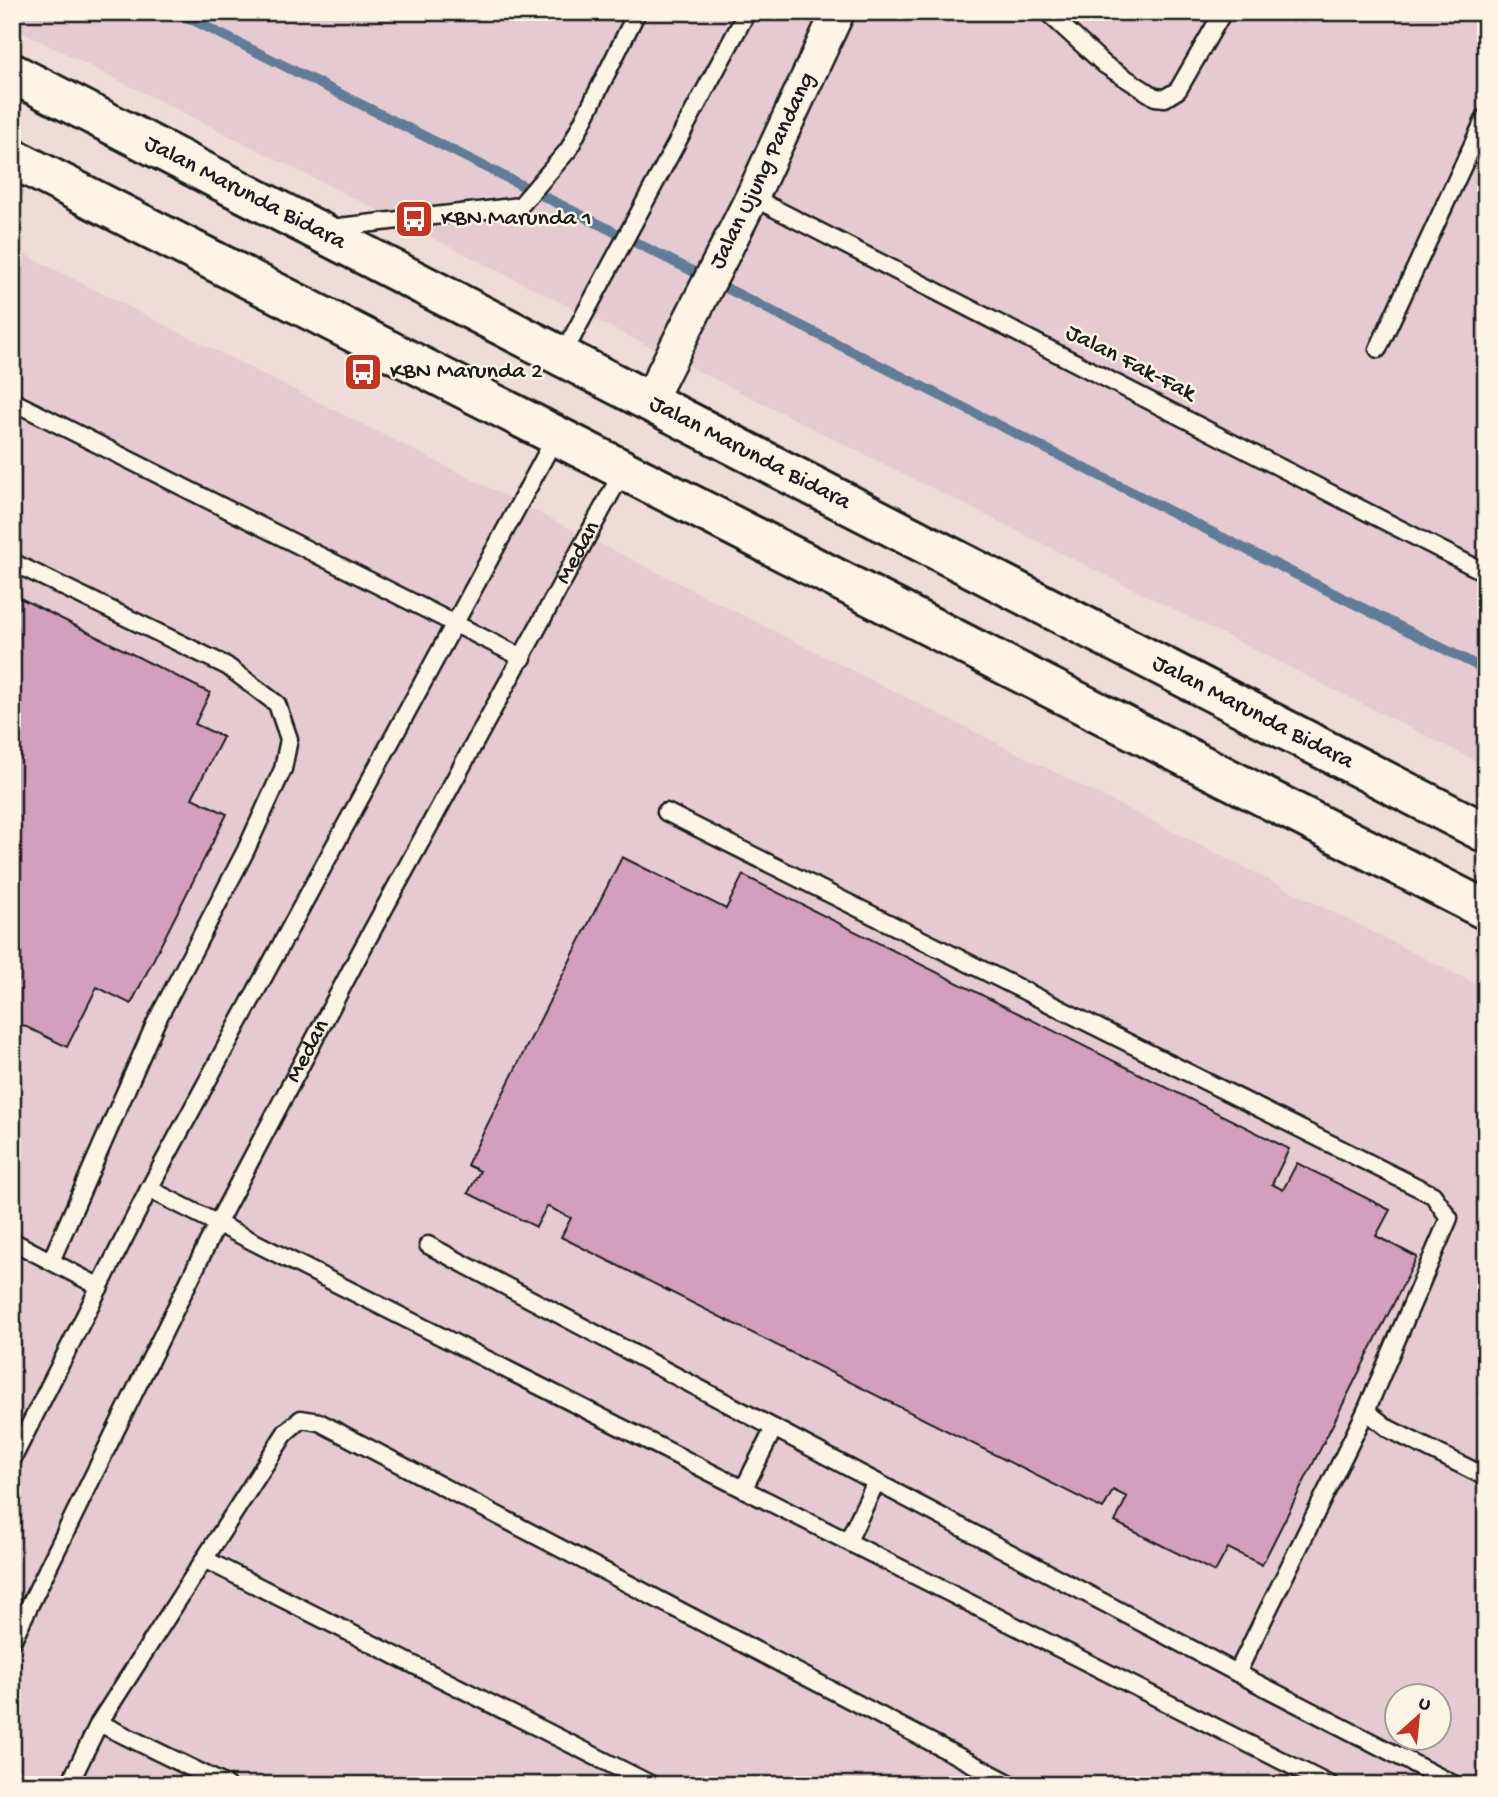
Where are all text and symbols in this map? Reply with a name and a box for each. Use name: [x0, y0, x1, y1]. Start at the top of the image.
street label: Jalan Ujung Pandang: [703, 68, 822, 274]
street label: Jalan Marunda Bidara: [139, 129, 351, 257]
bus stop icon: KBN Marunda 1: [393, 198, 435, 240]
place label: KBN Marunda 1: [441, 205, 592, 234]
street label: Jalan Fak-Fak: [1060, 319, 1202, 410]
bus stop icon: KBN Marunda 2: [342, 351, 384, 393]
place label: KBN Marunda 2: [390, 358, 543, 387]
street label: Jalan Marunda Bidara: [644, 389, 856, 518]
street label: Medan: [549, 516, 608, 589]
street label: Jalan Marunda Bidara: [1147, 649, 1359, 777]
street label: Medan: [279, 1014, 337, 1088]
north arrow: [1382, 1682, 1452, 1752]
text: U: [1414, 1692, 1434, 1718]

